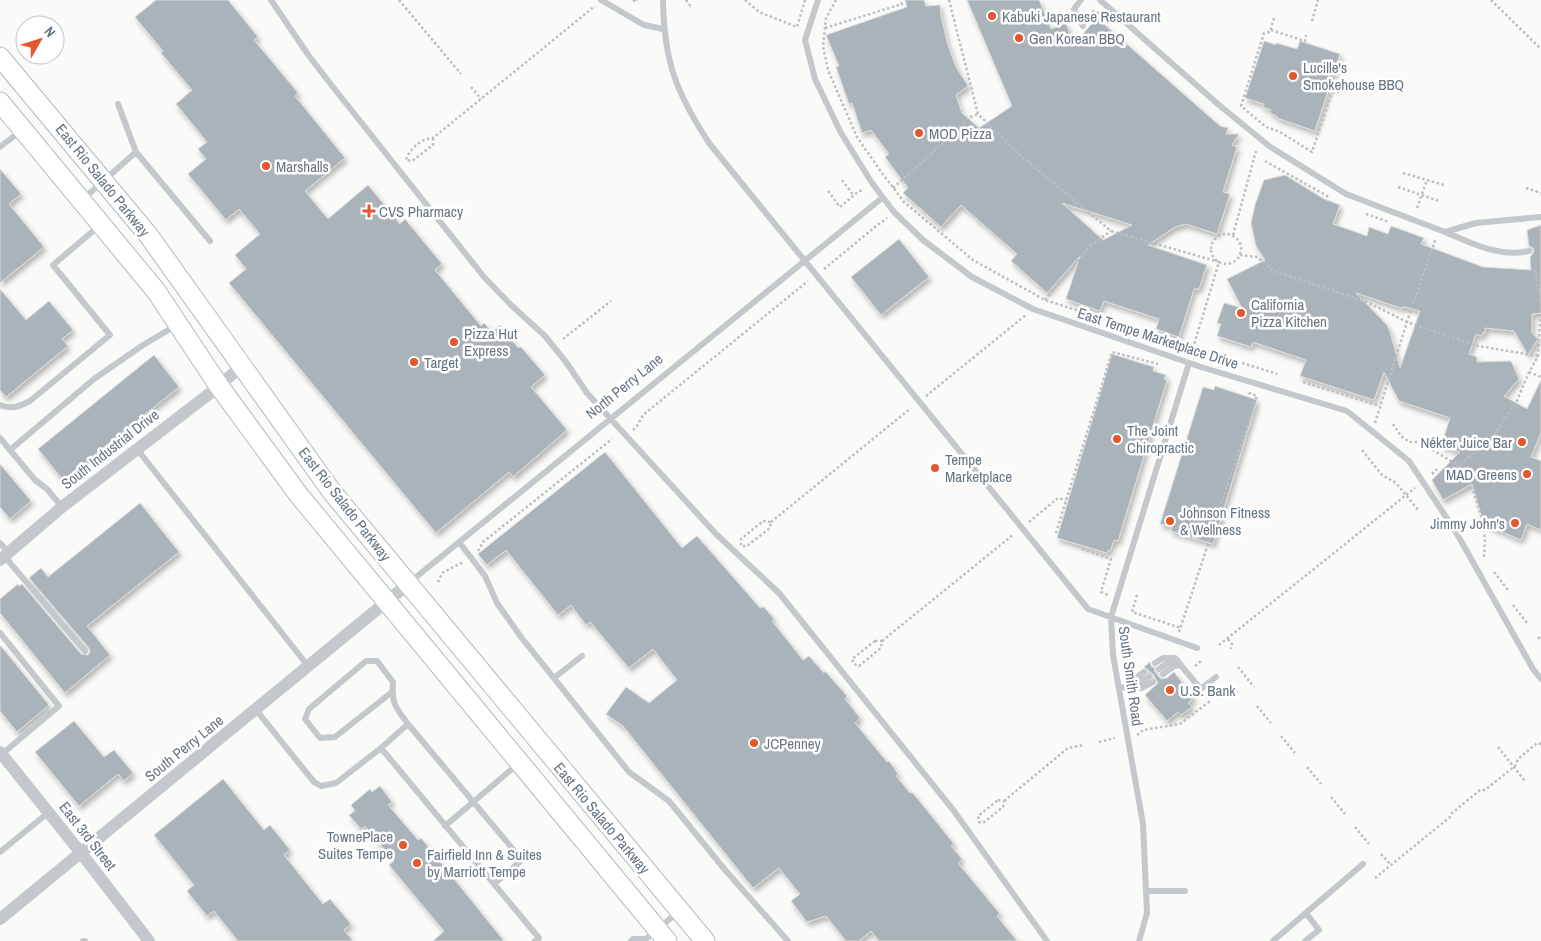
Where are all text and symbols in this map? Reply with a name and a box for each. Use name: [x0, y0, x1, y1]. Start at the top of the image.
place label: Kabuki Japanese Restaurant: [1002, 6, 1161, 27]
marker: Kabuki Japanese Restaurant: [986, 10, 998, 22]
north arrow: [15, 15, 65, 65]
text: N: [40, 23, 60, 41]
place label: Gen Korean BBQ: [1029, 28, 1125, 49]
marker: Gen Korean BBQ: [1013, 32, 1025, 44]
place label: Lucille's Smokehouse BBQ: [1303, 57, 1404, 95]
marker: Lucille's Smokehouse BBQ: [1287, 70, 1299, 82]
street label: East Rio Salado Parkway: [51, 119, 156, 241]
place label: MOD Pizza: [929, 123, 992, 144]
marker: MOD Pizza: [913, 127, 925, 139]
place label: Marshalls: [276, 156, 329, 177]
marker: Marshalls: [260, 160, 272, 172]
place label: CVS Pharmacy: [379, 201, 464, 222]
marker: CVS Pharmacy: [363, 205, 375, 217]
place label: California Pizza Kitchen: [1251, 294, 1327, 332]
street label: East Tempe Marketplace Drive: [1075, 302, 1241, 374]
marker: California Pizza Kitchen: [1235, 307, 1247, 319]
place label: Pizza Hut Express: [464, 323, 518, 361]
marker: Pizza Hut Express: [448, 336, 460, 348]
street label: North Perry Lane: [581, 348, 667, 424]
place label: Target: [424, 352, 459, 373]
marker: Target: [408, 356, 420, 368]
street label: South Industrial Drive: [57, 404, 163, 494]
place label: The Joint Chiropractic: [1127, 420, 1194, 458]
place label: Nékter Juice Bar: [1420, 432, 1512, 453]
marker: The Joint Chiropractic: [1111, 433, 1123, 445]
marker: Nékter Juice Bar: [1516, 436, 1528, 448]
street label: East Rio Salado Parkway: [294, 443, 397, 566]
place label: Tempe Marketplace: [945, 449, 1012, 487]
marker: Tempe Marketplace: [929, 462, 941, 474]
place label: MAD Greens: [1446, 464, 1517, 485]
marker: MAD Greens: [1521, 468, 1533, 480]
place label: Johnson Fitness & Wellness: [1180, 502, 1270, 540]
place label: Jimmy John's: [1430, 513, 1505, 534]
marker: Johnson Fitness & Wellness: [1164, 515, 1176, 527]
marker: Jimmy John's: [1509, 517, 1521, 529]
street label: South Smith Road: [1114, 625, 1148, 727]
place label: U.S. Bank: [1180, 680, 1236, 701]
marker: U.S. Bank: [1164, 684, 1176, 696]
street label: South Perry Lane: [140, 710, 228, 786]
place label: JCPenney: [764, 733, 822, 754]
marker: JCPenney: [748, 737, 760, 749]
street label: East Rio Salado Parkway: [549, 758, 655, 879]
street label: East 3rd Street: [54, 797, 122, 875]
place label: TownePlace Suites Tempe: [318, 826, 393, 864]
marker: TownePlace Suites Tempe: [397, 839, 409, 851]
place label: Fairfield Inn & Suites by Marriott Tempe: [427, 844, 542, 882]
marker: Fairfield Inn & Suites by Marriott Tempe: [411, 857, 423, 869]

